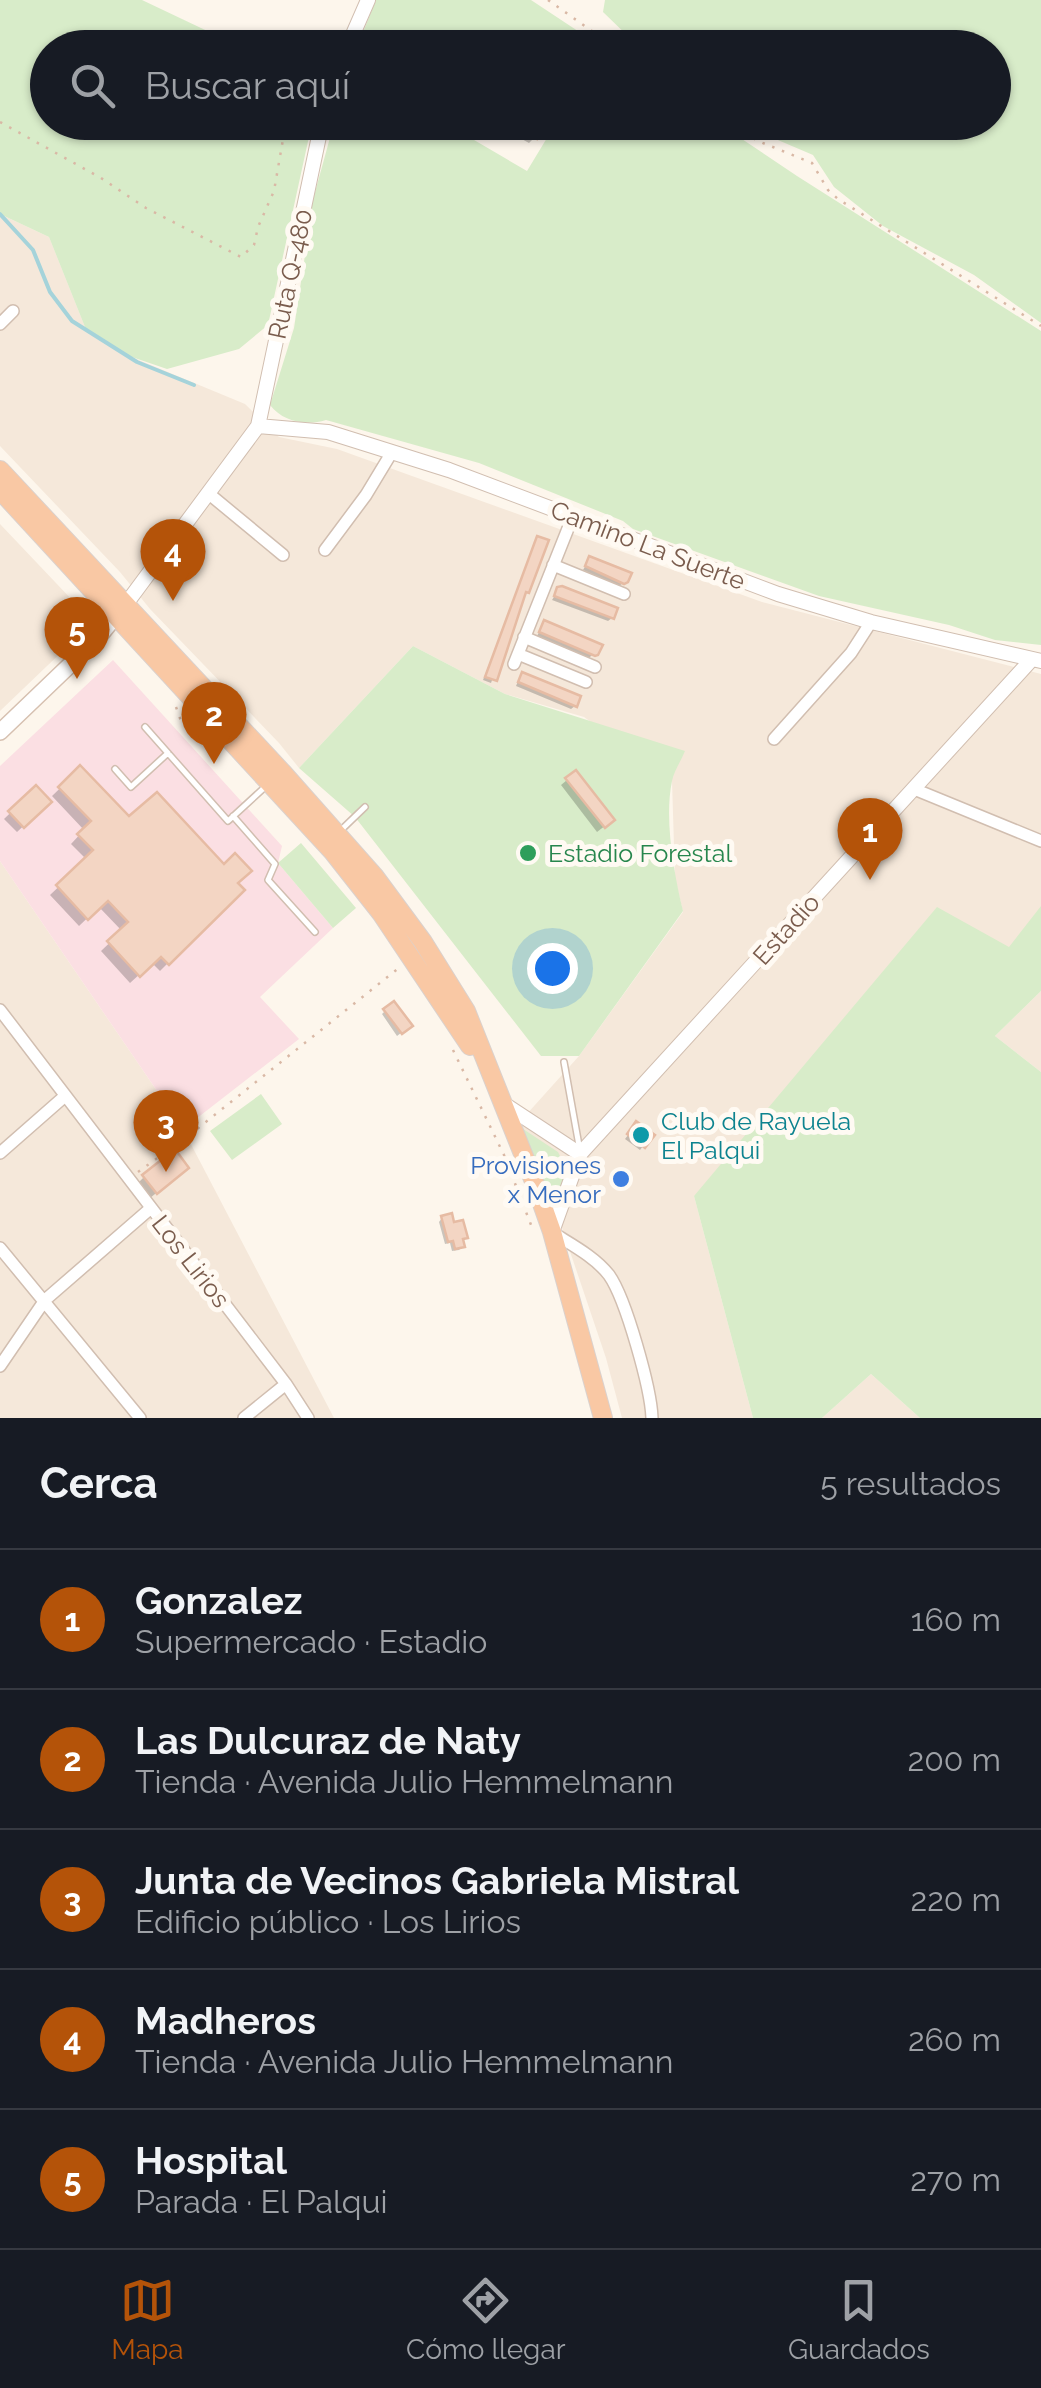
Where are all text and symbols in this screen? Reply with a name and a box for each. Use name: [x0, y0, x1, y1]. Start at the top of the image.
search box: [30, 30, 1011, 140]
icon: search: [65, 58, 120, 113]
text: Buscar aquí: [145, 63, 350, 108]
street label: Ruta Q-480: [262, 206, 318, 342]
street label: Camino La Suerte: [547, 494, 749, 596]
pin: 4: [140, 518, 206, 601]
pin: 5: [44, 596, 110, 679]
pin: 2: [182, 682, 246, 764]
pin: 1: [838, 798, 902, 880]
place label: Estadio Forestal: [548, 838, 732, 868]
marker: Estadio Forestal: [517, 842, 539, 864]
street label: Estadio: [746, 887, 826, 971]
your location: [527, 943, 578, 994]
pin: 3: [134, 1090, 198, 1172]
place label: Club de Rayuela El Palqui: [661, 1106, 851, 1165]
marker: Club de Rayuela El Palqui: [630, 1124, 652, 1146]
place label: Provisiones x Menor: [470, 1150, 601, 1209]
marker: Provisiones x Menor: [610, 1168, 632, 1190]
street label: Los Lirios: [146, 1209, 236, 1313]
text: Cerca: [40, 1459, 158, 1508]
text: 5 resultados: [820, 1465, 1001, 1502]
text: Gonzalez: [135, 1578, 302, 1623]
text: 1: [65, 1601, 80, 1638]
text: 160 m: [911, 1601, 1001, 1638]
text: Supermercado · Estadio: [135, 1623, 487, 1660]
text: Las Dulcuraz de Naty: [135, 1718, 521, 1763]
text: 2: [63, 1741, 82, 1778]
text: 200 m: [908, 1741, 1001, 1778]
text: Tienda · Avenida Julio Hemmelmann: [135, 1763, 674, 1800]
text: Junta de Vecinos Gabriela Mistral: [135, 1858, 739, 1903]
text: 3: [64, 1881, 81, 1918]
text: 220 m: [911, 1881, 1001, 1918]
text: Edificio público · Los Lirios: [135, 1903, 521, 1940]
text: Madheros: [135, 1998, 316, 2043]
text: 4: [63, 2021, 82, 2058]
text: 260 m: [908, 2021, 1001, 2058]
text: Tienda · Avenida Julio Hemmelmann: [135, 2043, 674, 2080]
text: Hospital: [135, 2138, 287, 2183]
text: 5: [64, 2161, 81, 2198]
text: 270 m: [910, 2161, 1001, 2198]
text: Parada · El Palqui: [135, 2183, 387, 2220]
tab: Mapa: [111, 2273, 183, 2366]
tab: Cómo llegar: [406, 2273, 566, 2366]
tab: Guardados: [788, 2273, 930, 2366]

